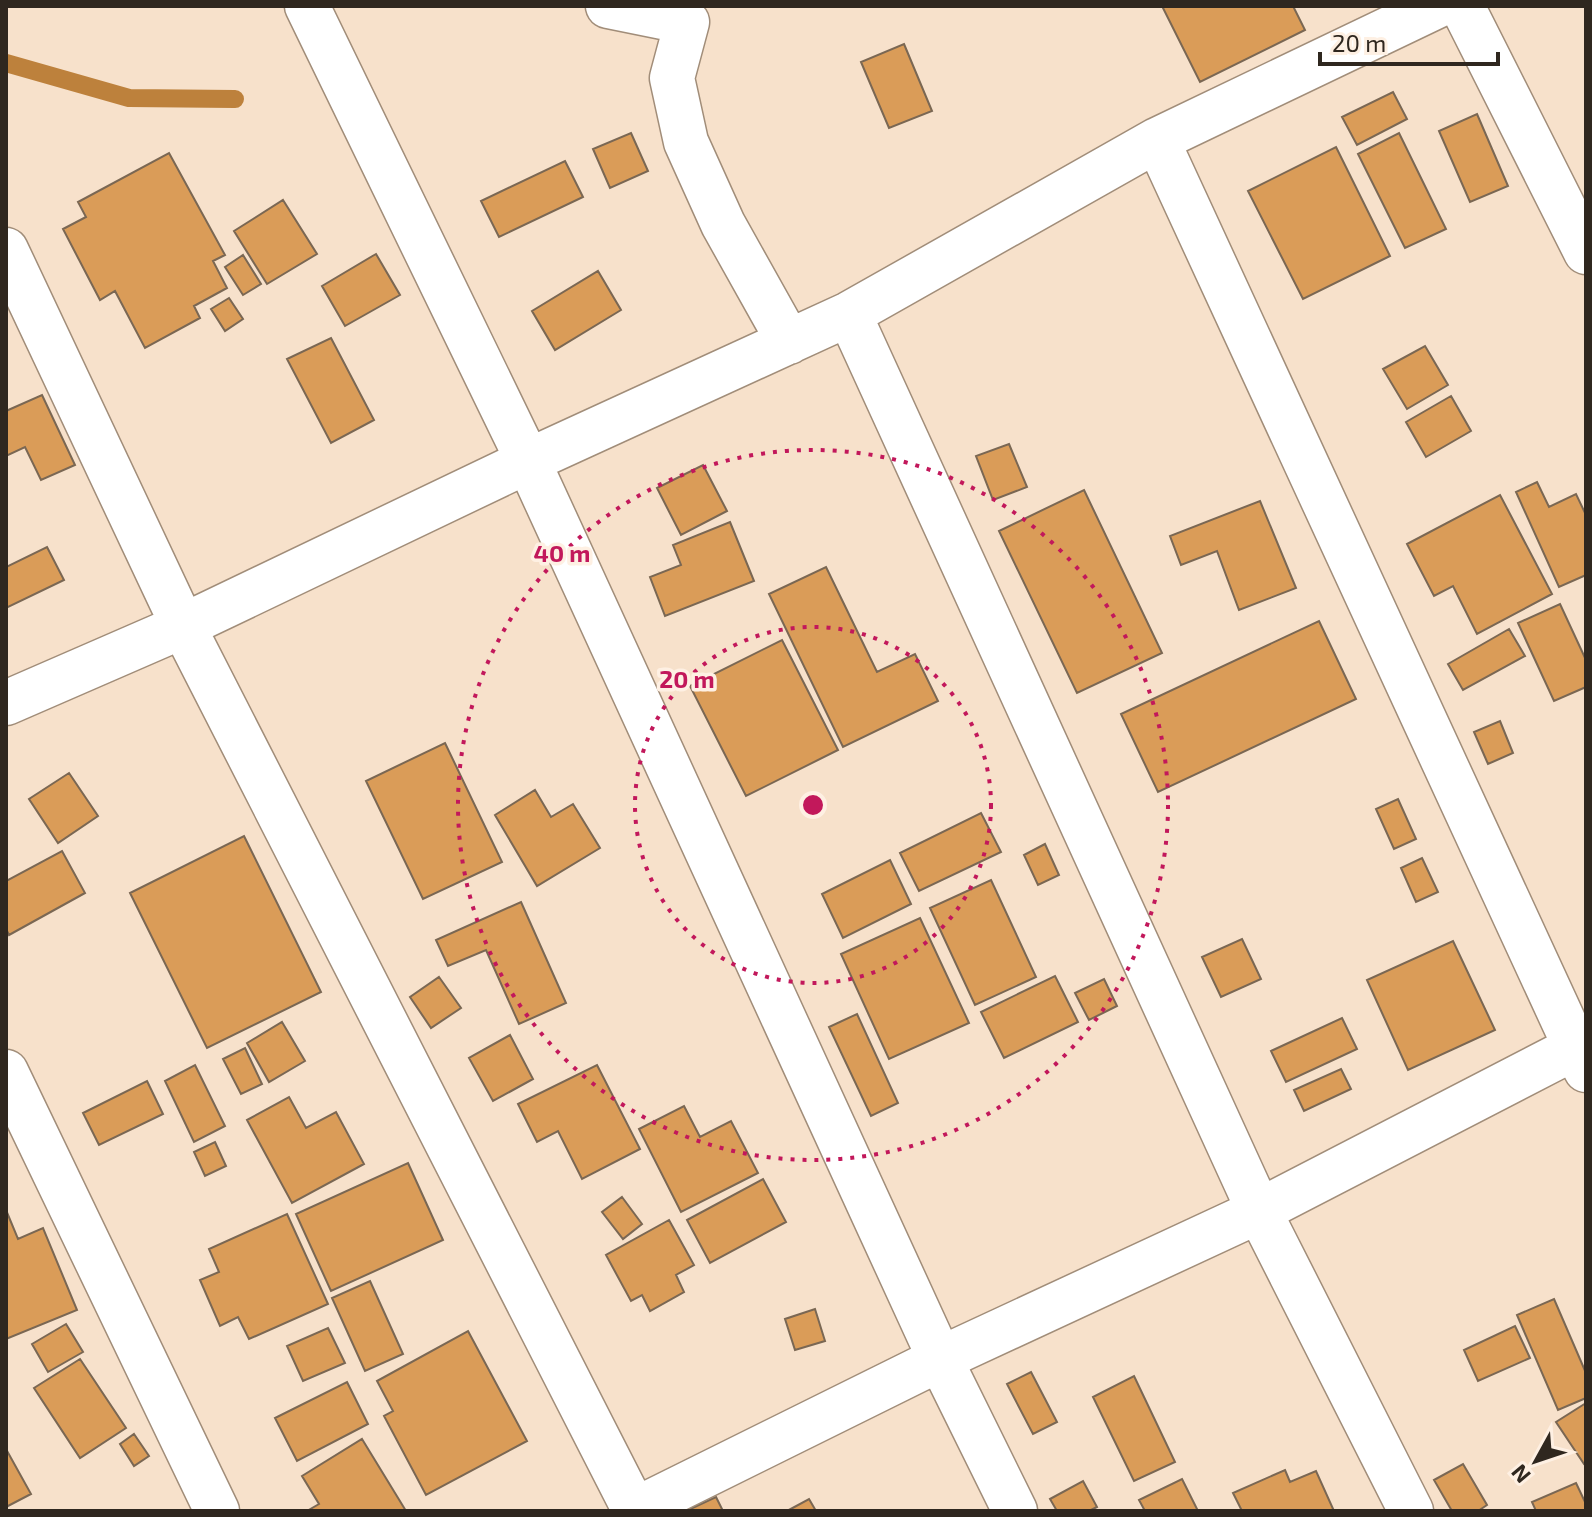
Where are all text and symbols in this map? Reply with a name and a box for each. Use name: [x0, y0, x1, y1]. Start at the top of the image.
scale bar: [1320, 16, 1498, 66]
text: 20 m: [1332, 28, 1386, 57]
text: 40 m: [534, 538, 590, 567]
text: 20 m: [659, 664, 715, 693]
centre of rings: [799, 791, 827, 819]
north arrow: [1496, 1421, 1576, 1501]
text: N: [1505, 1460, 1535, 1489]

